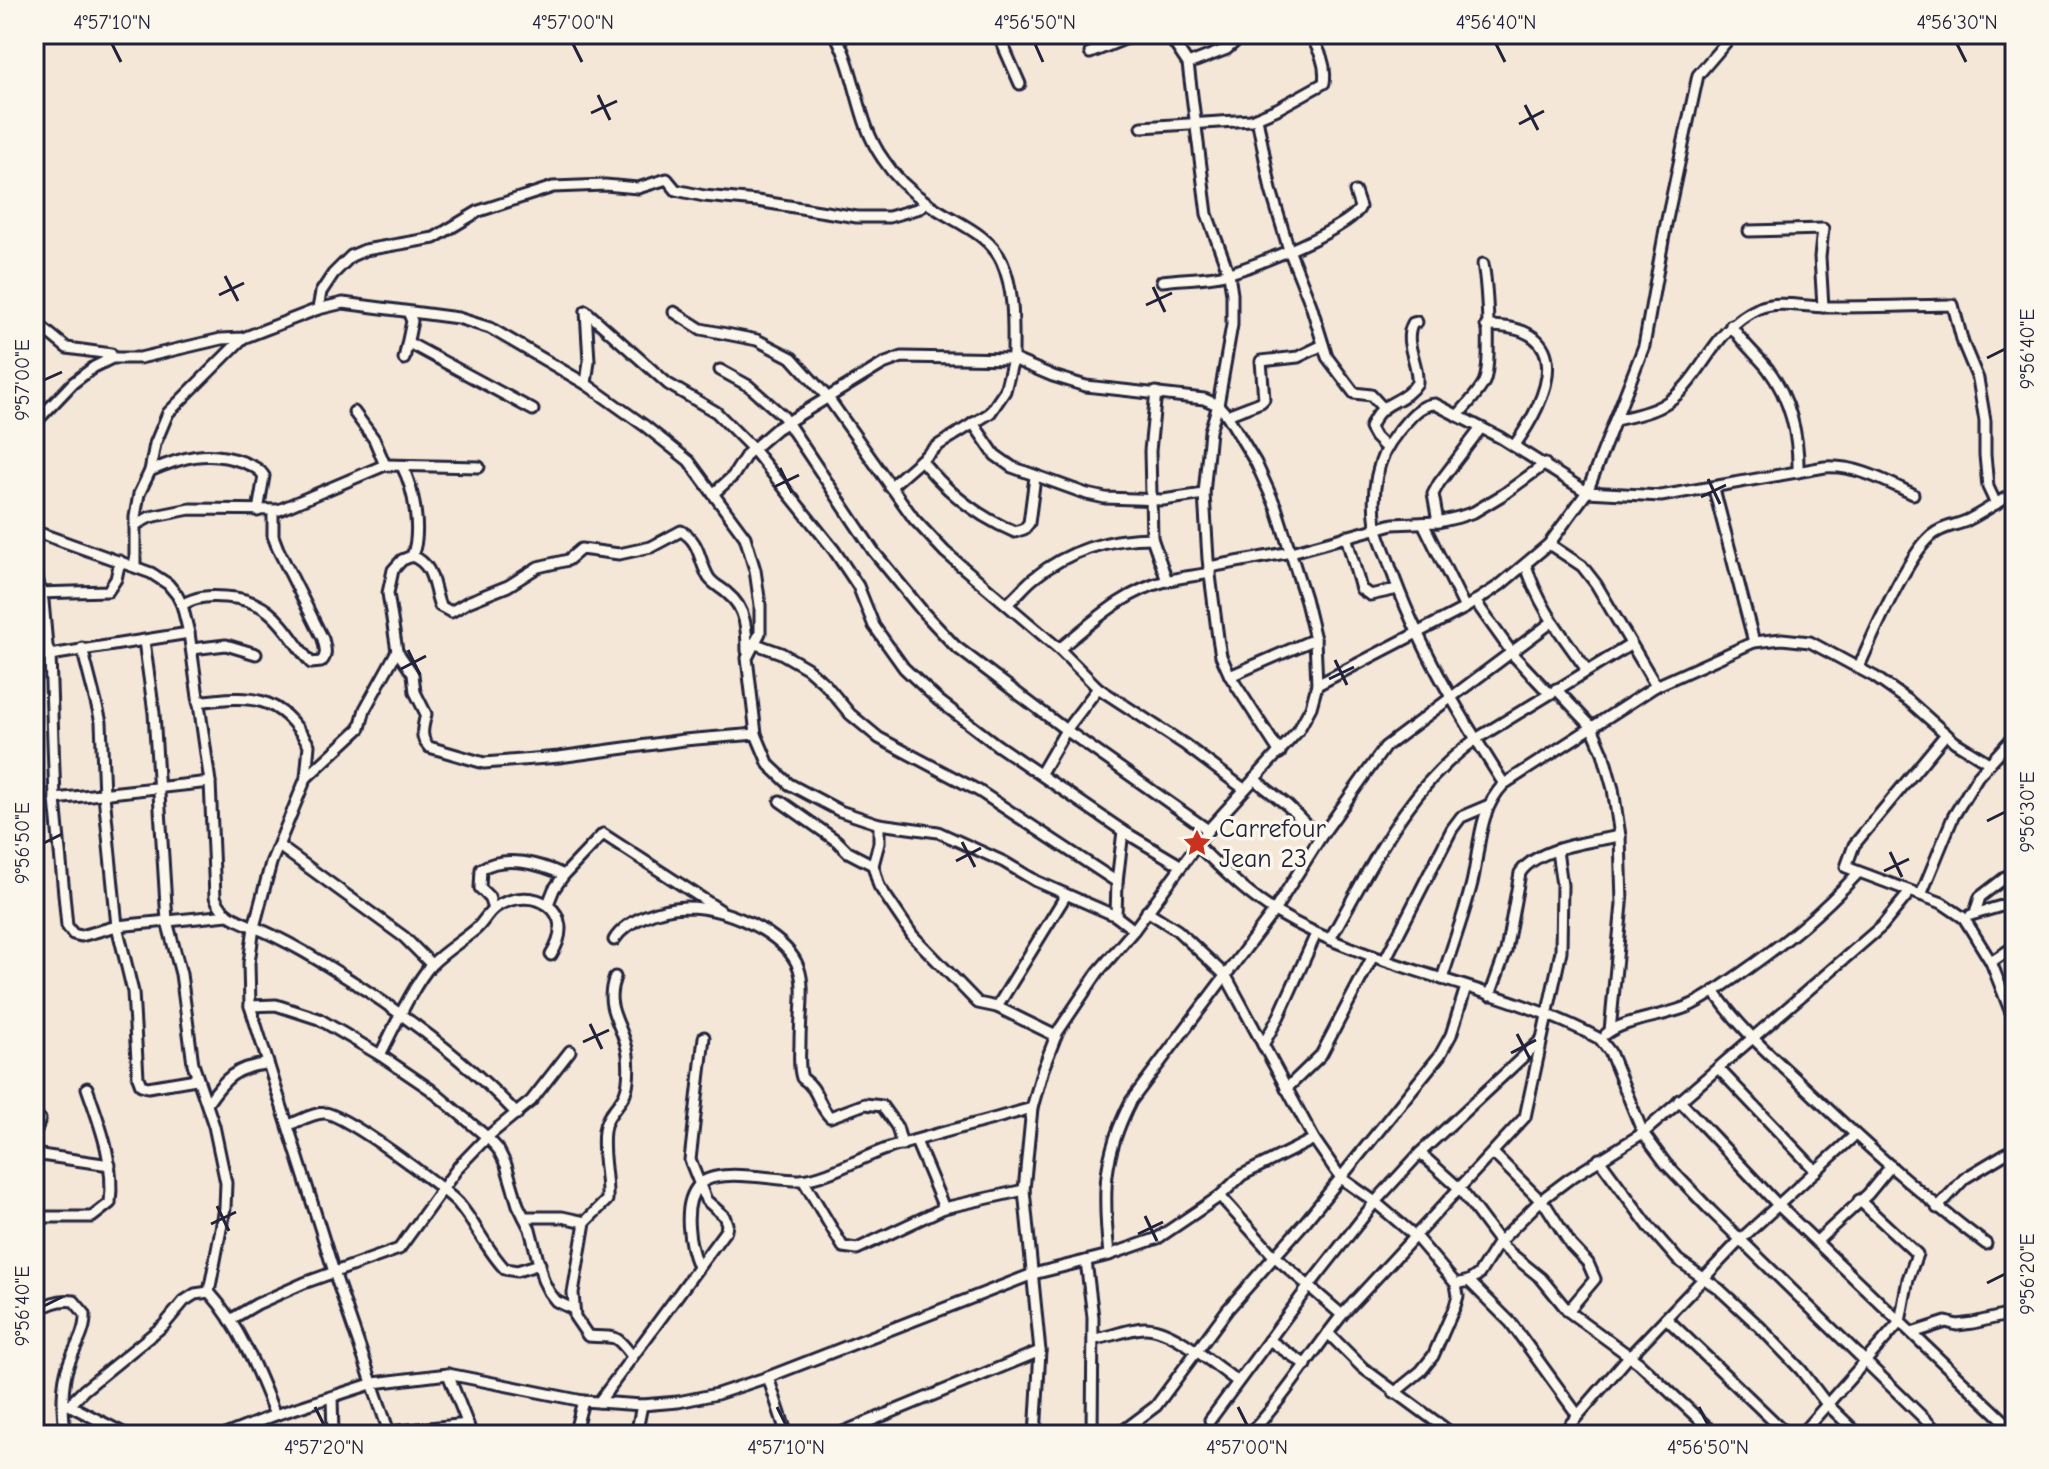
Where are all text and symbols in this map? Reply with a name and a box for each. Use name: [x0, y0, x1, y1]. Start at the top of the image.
text: 4°57'10"N: [73, 11, 151, 34]
text: 4°57'00"N: [532, 11, 614, 34]
text: 4°56'50"N: [994, 11, 1076, 34]
text: 4°56'40"N: [1456, 11, 1536, 34]
text: 4°56'30"N: [1916, 11, 1998, 34]
text: 9°56'40"E: [2016, 309, 2039, 389]
text: 9°57'00"E: [11, 339, 34, 421]
text: 9°56'30"E: [2016, 771, 2039, 853]
text: 9°56'50"E: [11, 802, 34, 884]
place label: Carrefour Jean 23: [1219, 814, 1326, 874]
place icon: Carrefour Jean 23: [1182, 828, 1212, 858]
text: 9°56'20"E: [2016, 1233, 2039, 1315]
text: 9°56'40"E: [11, 1266, 34, 1346]
text: 4°57'20"N: [284, 1436, 364, 1459]
text: 4°57'10"N: [747, 1436, 825, 1459]
text: 4°57'00"N: [1206, 1436, 1288, 1459]
text: 4°56'50"N: [1667, 1436, 1749, 1459]

